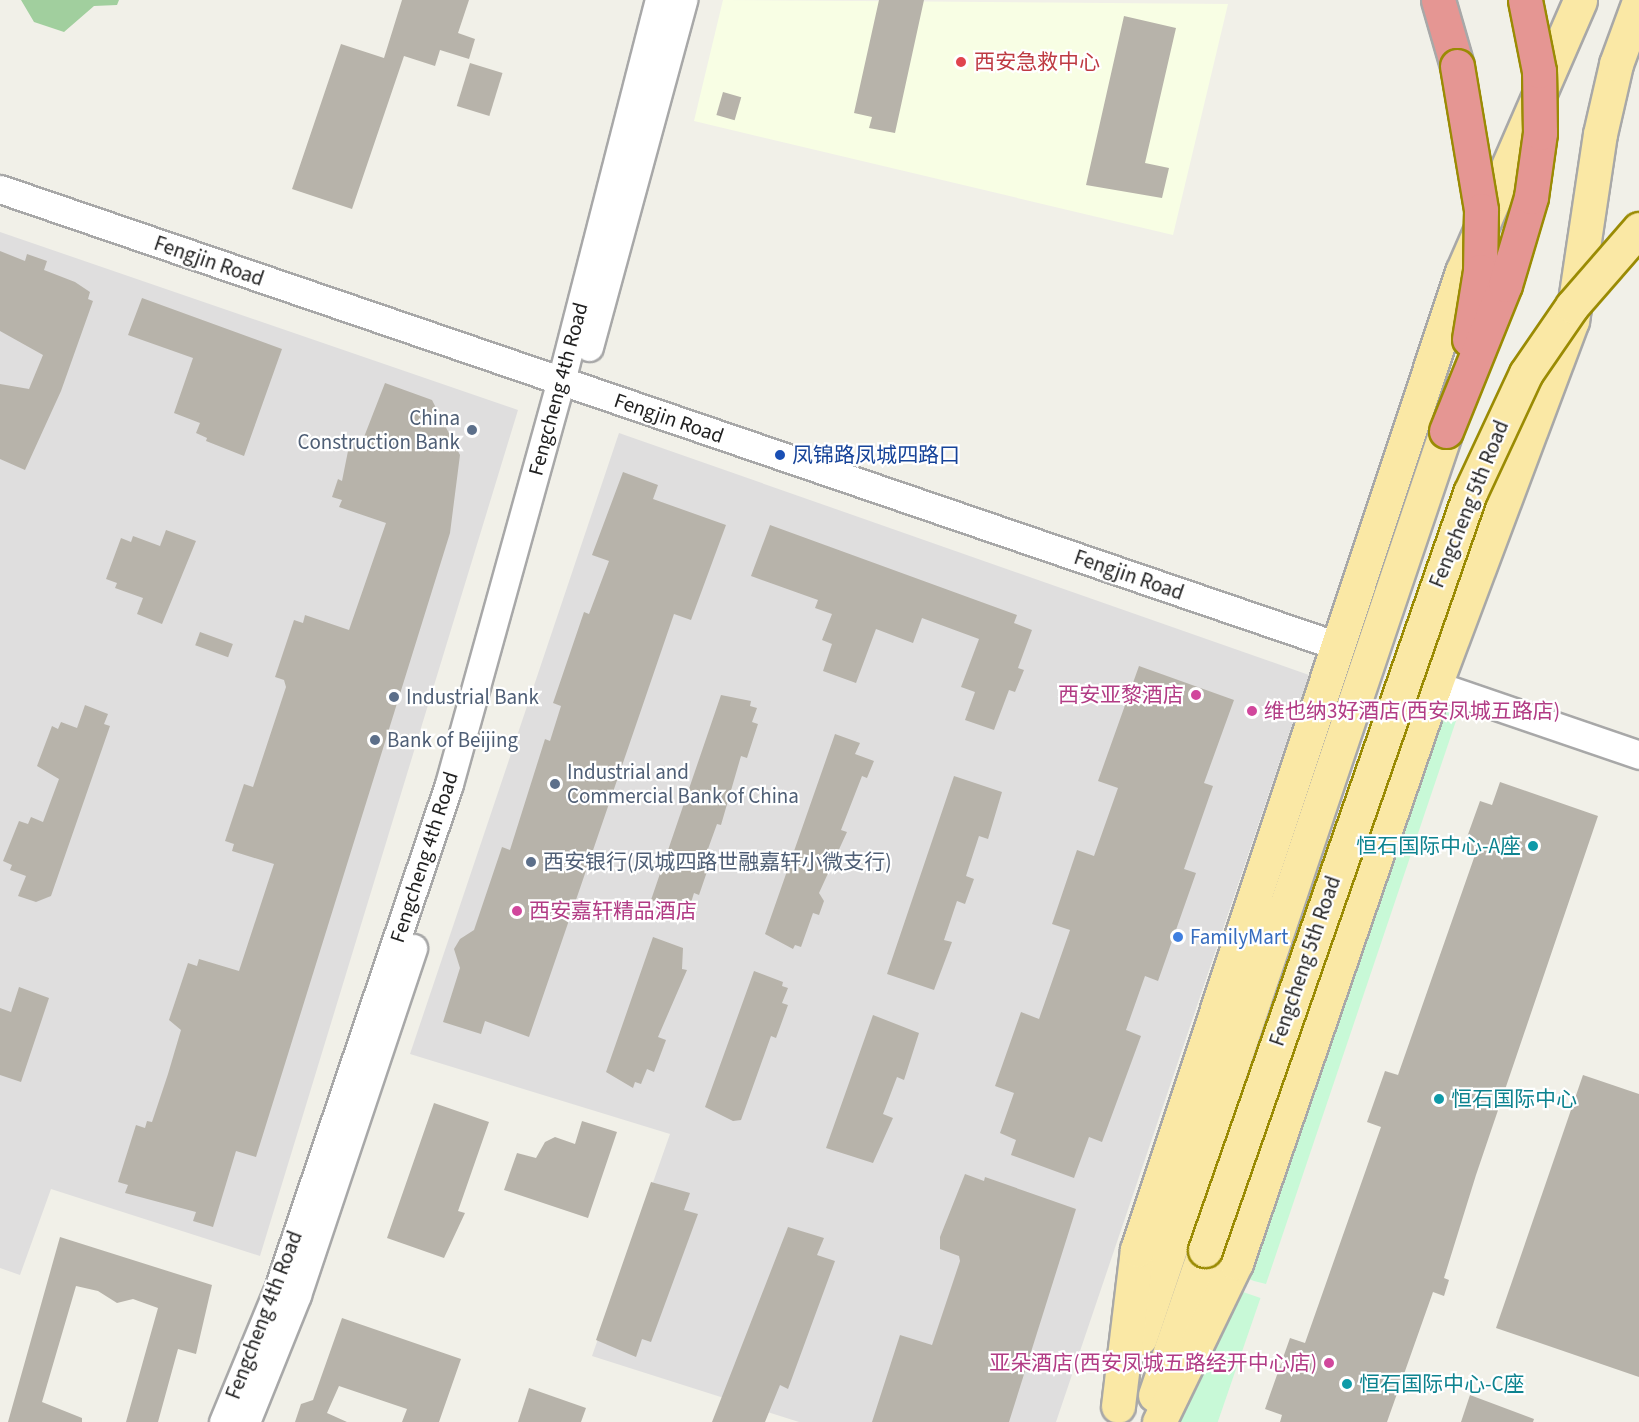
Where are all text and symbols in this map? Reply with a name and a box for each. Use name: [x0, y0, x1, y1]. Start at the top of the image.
place label: 西安急救中心: [974, 49, 1100, 75]
marker: 西安急救中心: [952, 53, 970, 71]
street label: Fengjin Road: [151, 230, 267, 292]
street label: Fengcheng 4th Road: [523, 300, 593, 478]
street label: Fengjin Road: [611, 387, 727, 449]
place label: China Construction Bank: [297, 405, 460, 455]
street label: Fengcheng 5th Road: [1424, 417, 1514, 591]
marker: China Construction Bank: [465, 423, 479, 437]
place label: 凤锦路凤城四路口: [792, 442, 960, 468]
marker: 凤锦路凤城四路口: [773, 448, 787, 462]
street label: Fengjin Road: [1071, 544, 1187, 606]
place label: 西安亚黎酒店: [1058, 682, 1184, 708]
place label: Industrial Bank: [406, 684, 539, 710]
marker: 西安亚黎酒店: [1189, 688, 1203, 702]
marker: Industrial Bank: [387, 690, 401, 704]
place label: 维也纳3好酒店(西安凤城五路店): [1264, 698, 1560, 724]
marker: 维也纳3好酒店(西安凤城五路店): [1245, 704, 1259, 718]
place label: Bank of Beijing: [387, 727, 518, 753]
marker: Bank of Beijing: [368, 733, 382, 747]
place label: Industrial and Commercial Bank of China: [567, 759, 799, 809]
street label: Fengcheng 4th Road: [384, 768, 464, 946]
marker: Industrial and Commercial Bank of China: [548, 777, 562, 791]
place label: 恒石国际中心-A座: [1356, 833, 1521, 859]
marker: 恒石国际中心-A座: [1526, 839, 1540, 853]
place label: 西安银行(凤城四路世融嘉轩小微支行): [543, 849, 892, 875]
marker: 西安银行(凤城四路世融嘉轩小微支行): [524, 855, 538, 869]
street label: Fengcheng 5th Road: [1264, 873, 1346, 1049]
place label: 西安嘉轩精品酒店: [529, 898, 697, 924]
marker: 西安嘉轩精品酒店: [510, 904, 524, 918]
place label: FamilyMart: [1190, 924, 1288, 950]
marker: FamilyMart: [1171, 930, 1185, 944]
place label: 恒石国际中心: [1451, 1086, 1577, 1112]
marker: 恒石国际中心: [1432, 1092, 1446, 1106]
street label: Fengcheng 4th Road: [220, 1227, 308, 1403]
place label: 亚朵酒店(西安凤城五路经开中心店): [989, 1350, 1317, 1376]
marker: 亚朵酒店(西安凤城五路经开中心店): [1322, 1356, 1336, 1370]
place label: 恒石国际中心-C座: [1359, 1371, 1525, 1397]
marker: 恒石国际中心-C座: [1340, 1377, 1354, 1391]

